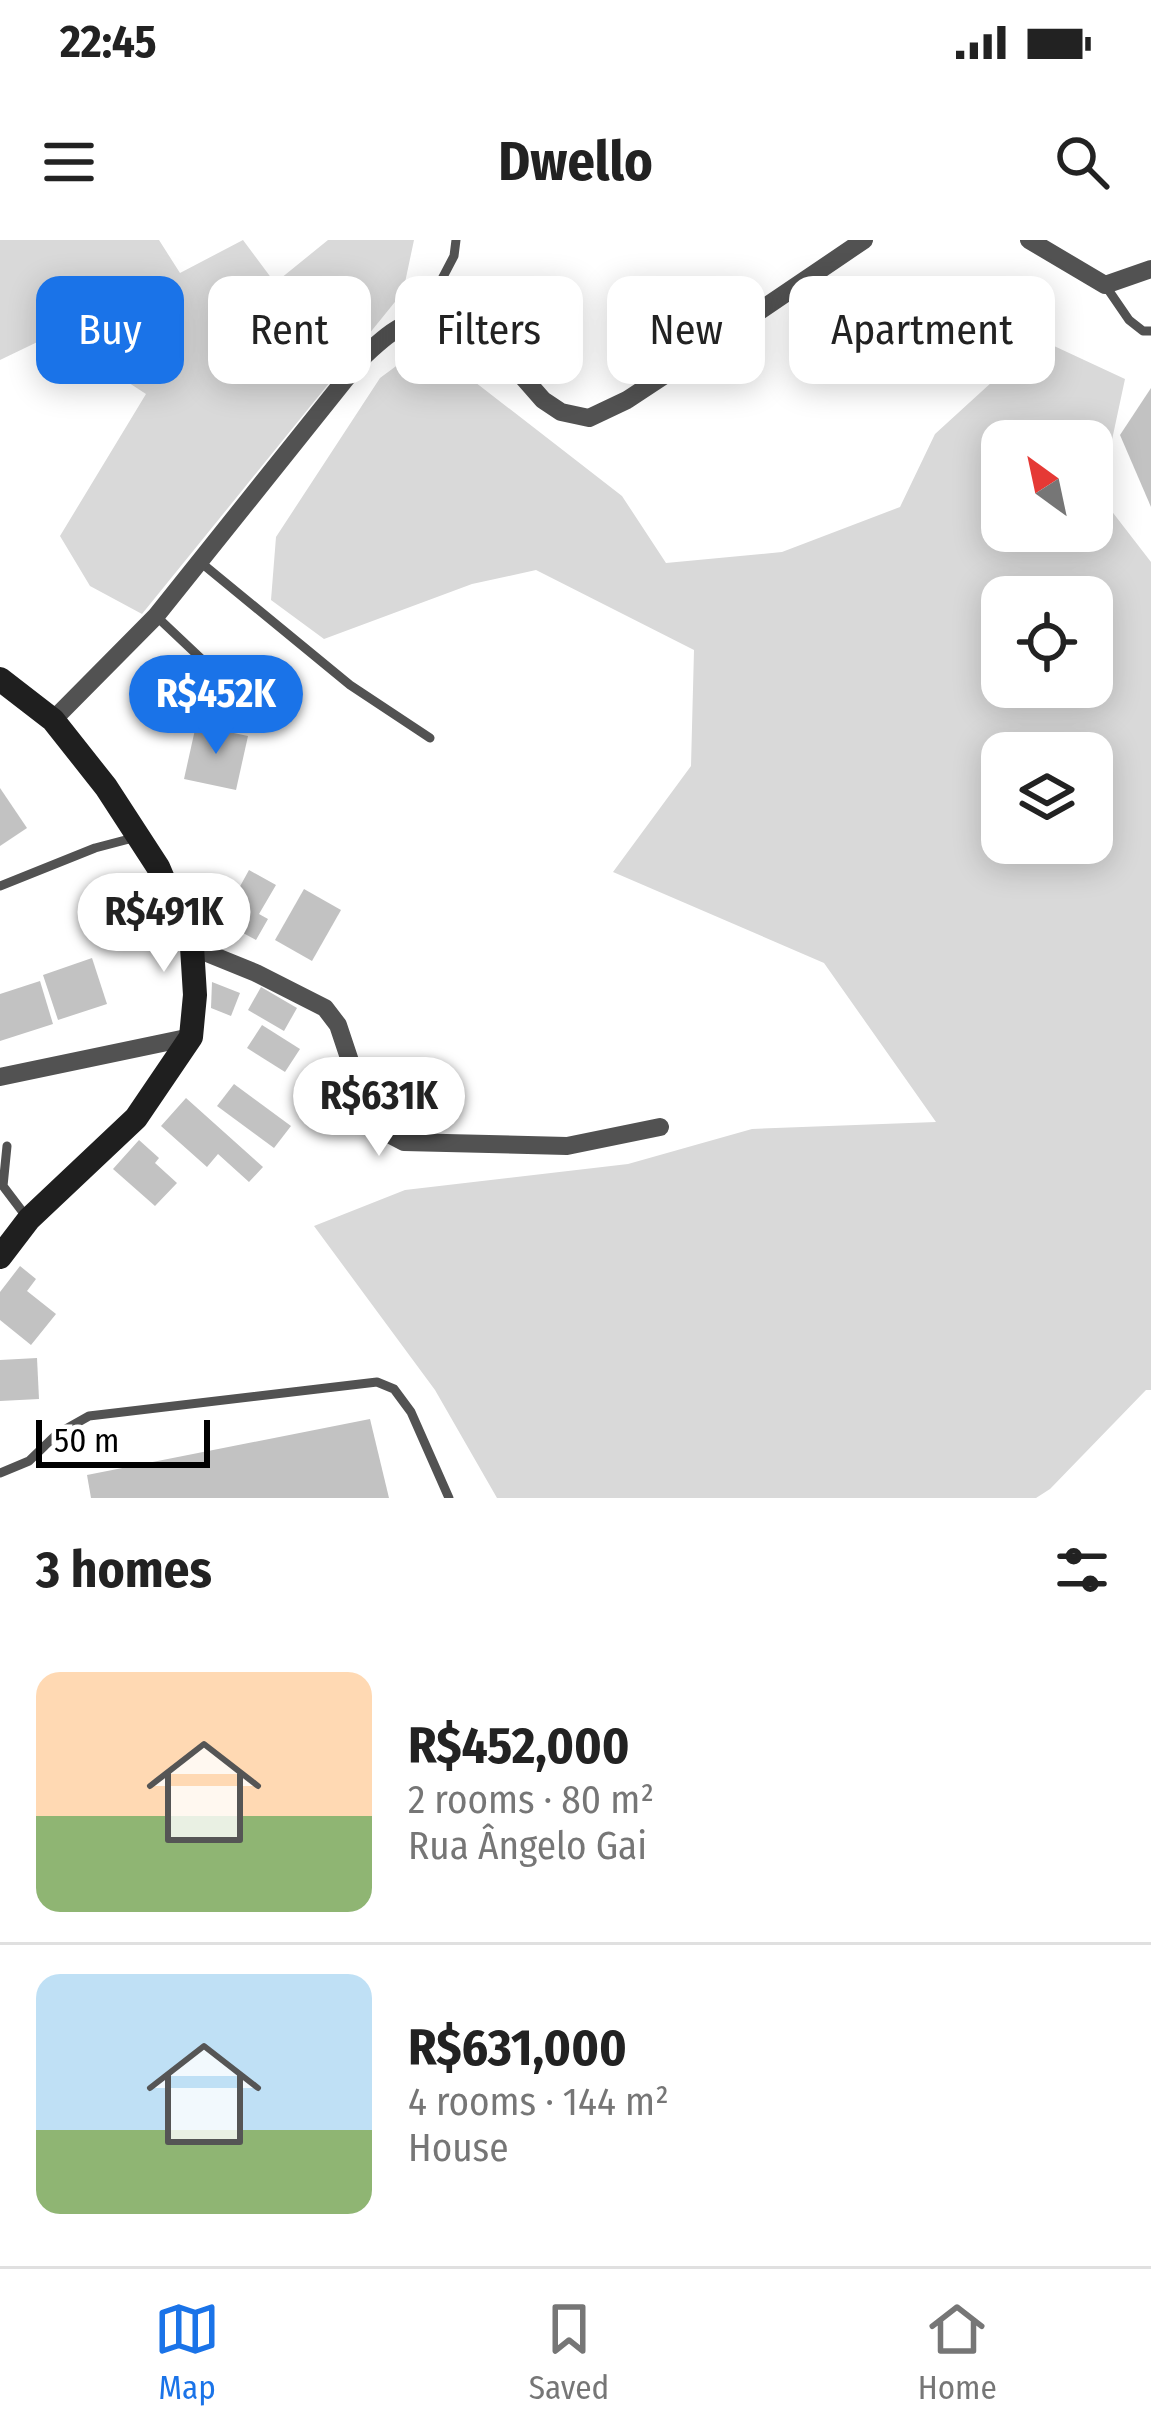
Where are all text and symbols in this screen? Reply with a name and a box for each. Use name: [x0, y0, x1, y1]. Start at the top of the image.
text: 22:45: [60, 15, 157, 69]
icon: menu: [36, 129, 102, 195]
icon: search: [1049, 129, 1115, 195]
text: Dwello: [498, 130, 653, 194]
chip: Buy: [36, 276, 184, 384]
chip: Rent: [208, 276, 371, 384]
chip: Filters: [395, 276, 583, 384]
chip: New: [607, 276, 765, 384]
chip: Apartment: [789, 276, 1055, 384]
north arrow: [981, 420, 1113, 552]
map controls: [981, 420, 1113, 864]
button: locate: [981, 576, 1113, 708]
pin: R$452K: [118, 655, 314, 757]
text: R$452K: [156, 671, 276, 717]
button: layers: [981, 732, 1113, 864]
pin: R$491K: [66, 873, 262, 975]
text: R$491K: [104, 889, 224, 935]
pin: R$631K: [281, 1057, 477, 1159]
text: R$631K: [320, 1073, 438, 1119]
scale bar: [36, 1414, 210, 1467]
text: 50 m: [54, 1421, 119, 1461]
icon: filters: [1049, 1537, 1115, 1603]
text: 3 homes: [36, 1539, 212, 1601]
text: R$452,000: [408, 1715, 630, 1777]
icon: home: [132, 1720, 276, 1864]
text: 2 rooms · 80 m²: [408, 1777, 654, 1823]
text: Rua Ângelo Gai: [408, 1823, 647, 1869]
text: R$631,000: [408, 2017, 627, 2079]
icon: home: [132, 2022, 276, 2166]
text: 4 rooms · 144 m²: [408, 2079, 669, 2125]
text: House: [408, 2125, 508, 2171]
tab: Map: [154, 2296, 220, 2408]
tab: Saved: [529, 2296, 609, 2408]
tab: Home: [918, 2296, 997, 2408]

